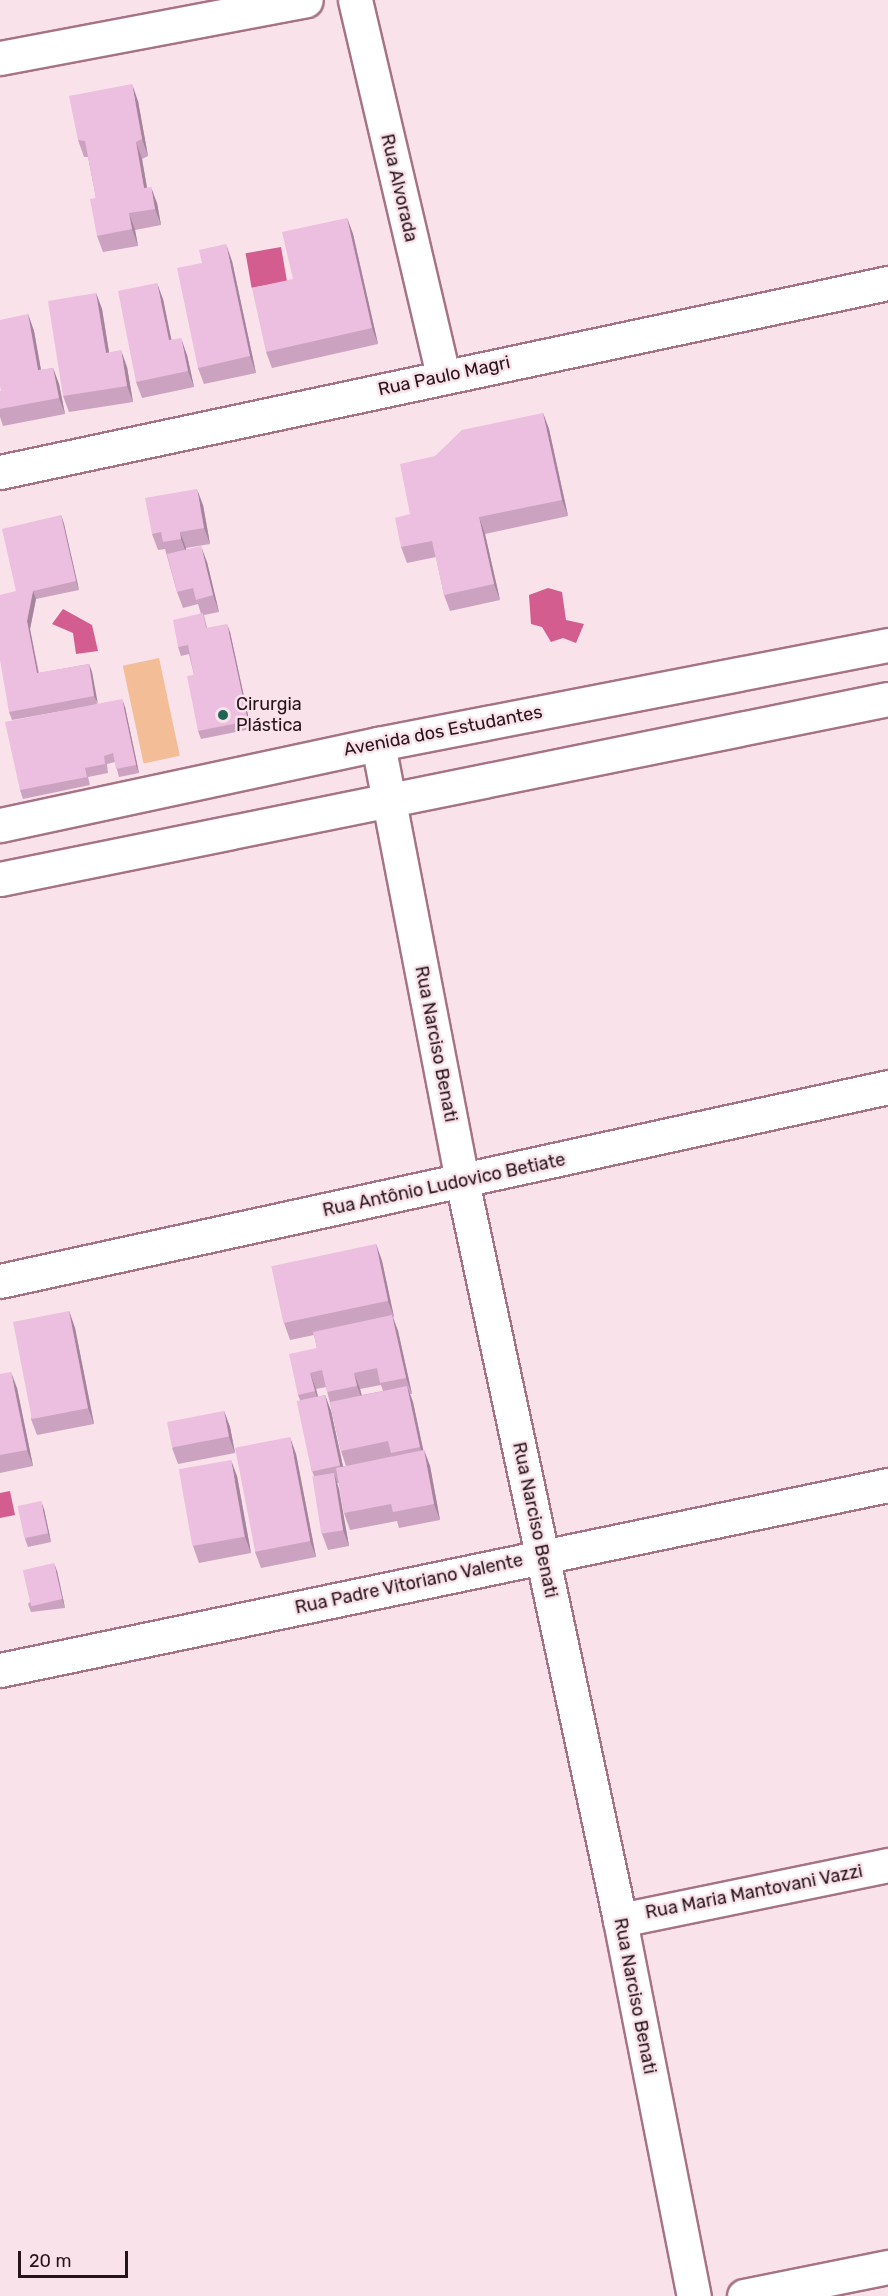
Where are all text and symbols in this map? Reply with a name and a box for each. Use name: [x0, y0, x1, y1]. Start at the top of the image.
street label: Rua Alvorada: [376, 132, 422, 244]
street label: Rua Paulo Magri: [376, 351, 512, 401]
place label: Cirurgia Plástica: [236, 694, 302, 736]
street label: Avenida dos Estudantes: [342, 701, 544, 761]
marker: Cirurgia Plástica: [214, 706, 232, 724]
street label: Rua Narciso Benati: [410, 964, 462, 1124]
street label: Rua Antônio Ludovico Betiate: [320, 1149, 568, 1221]
street label: Rua Narciso Benati: [508, 1440, 562, 1600]
street label: Rua Padre Vitoriano Valente: [293, 1549, 525, 1619]
street label: Rua Maria Mantovani Vazzi: [643, 1860, 865, 1924]
street label: Rua Narciso Benati: [609, 1916, 661, 2076]
scale bar: [21, 2239, 130, 2277]
text: 20 m: [29, 2250, 71, 2272]

